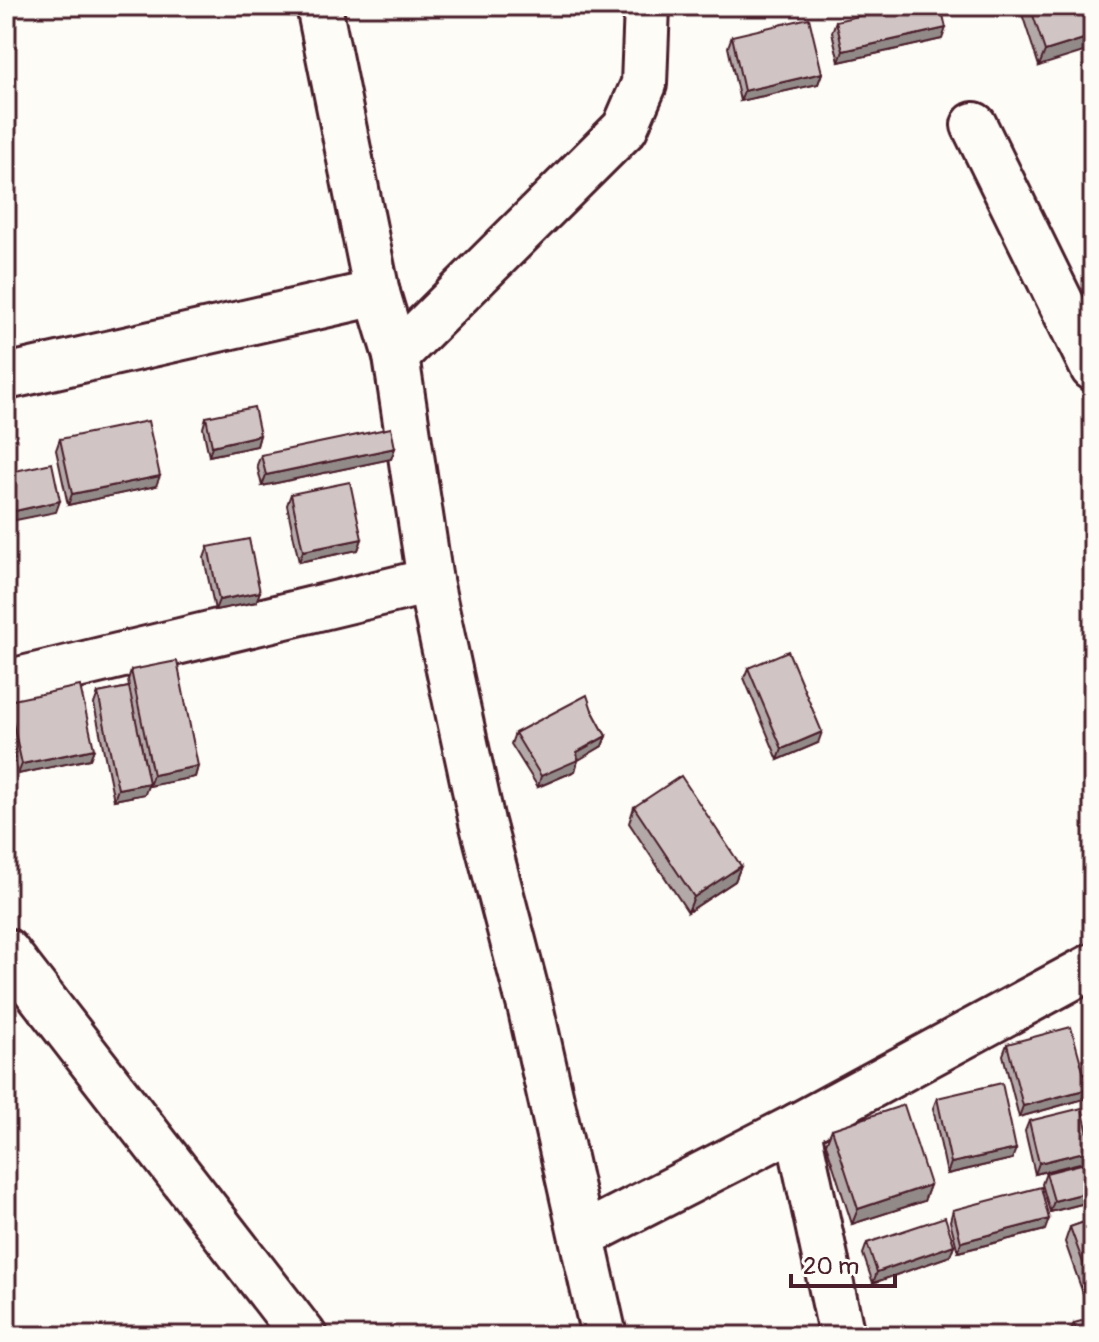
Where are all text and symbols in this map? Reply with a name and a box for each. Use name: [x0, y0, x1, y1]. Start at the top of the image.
scale bar: [791, 1238, 895, 1288]
text: 20 m: [803, 1252, 859, 1281]

